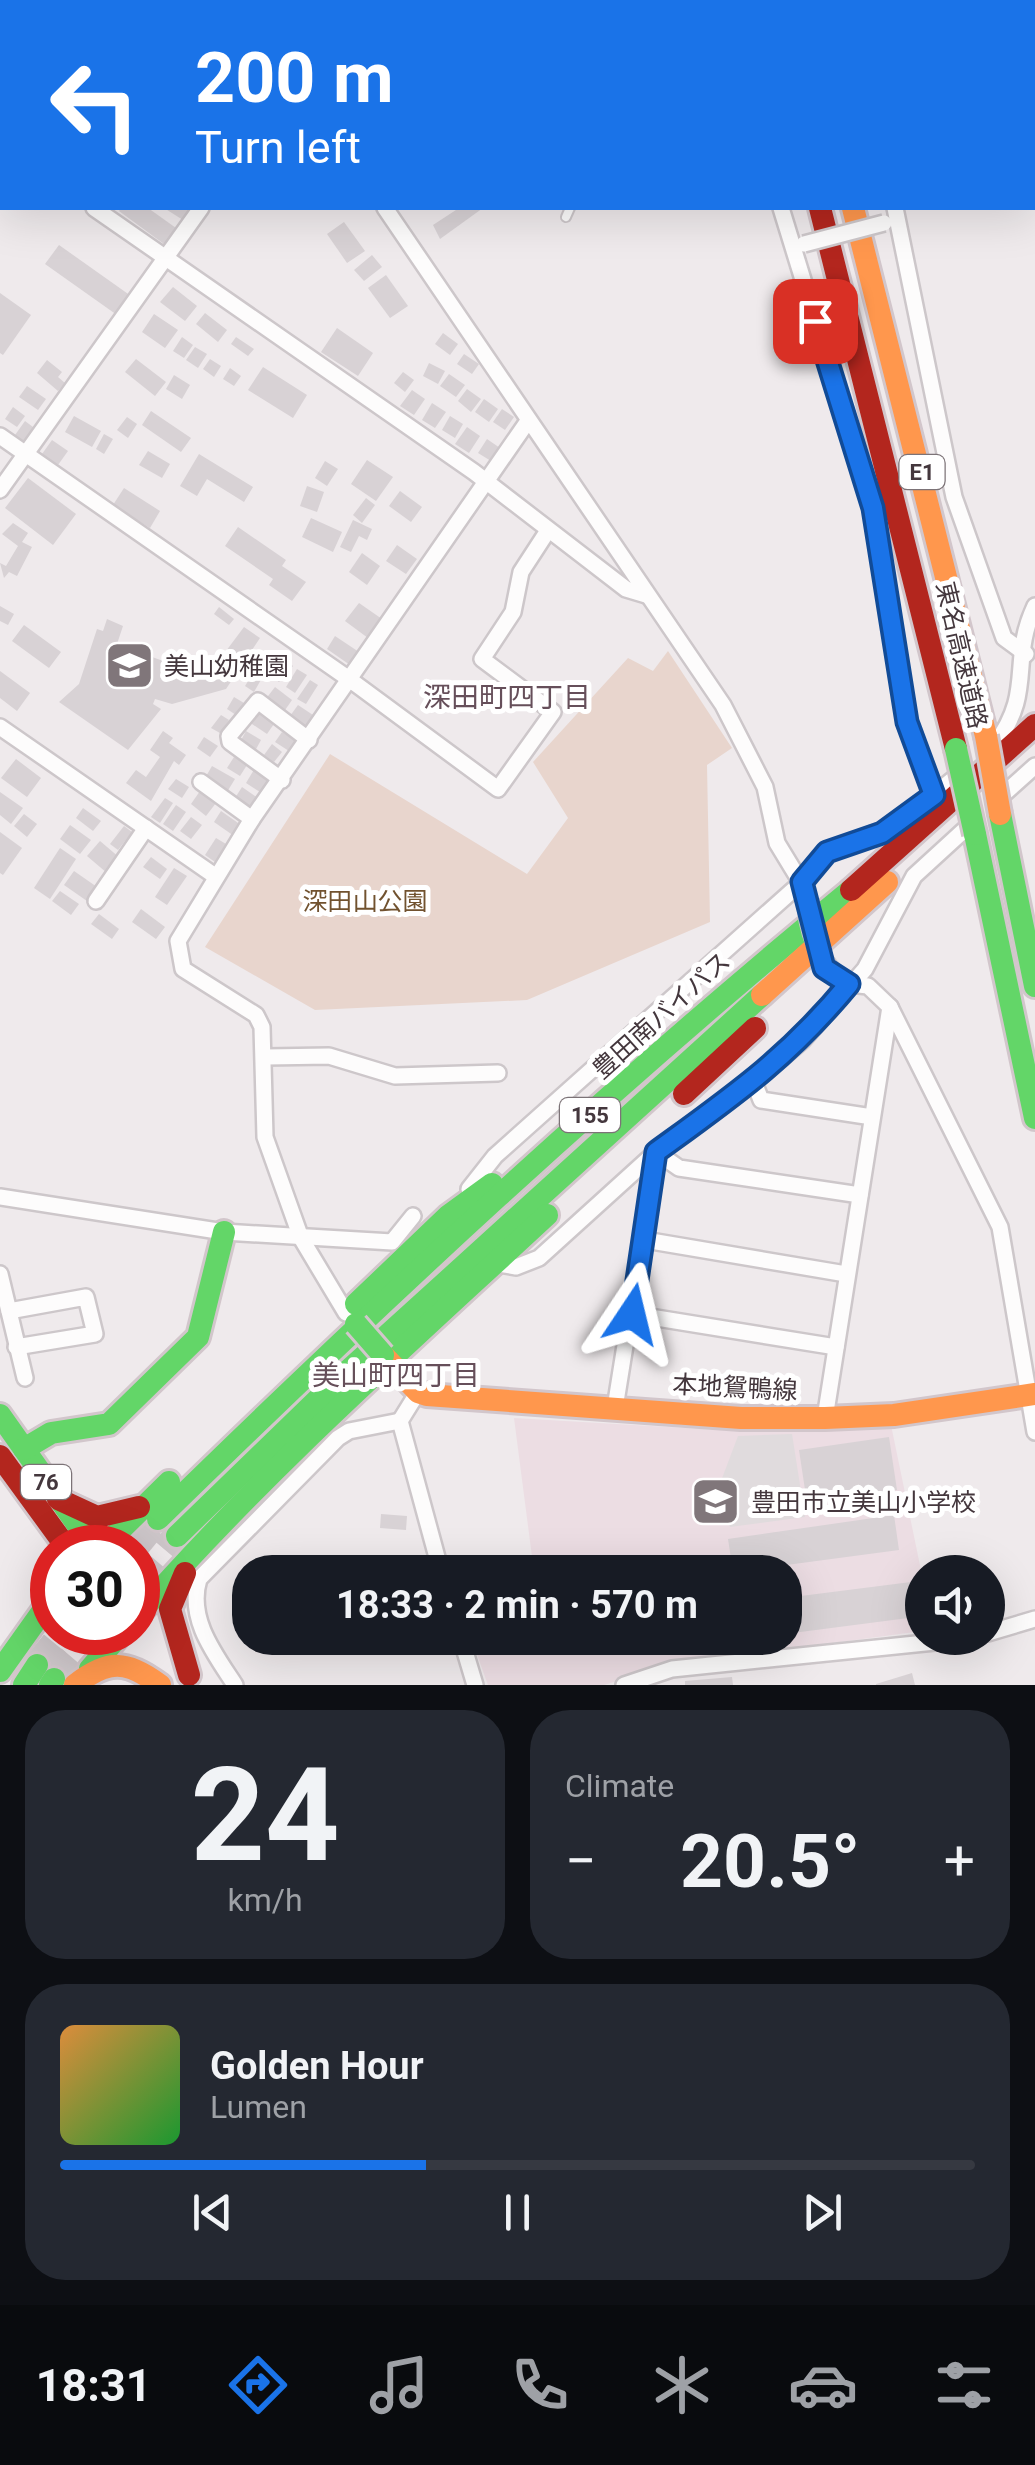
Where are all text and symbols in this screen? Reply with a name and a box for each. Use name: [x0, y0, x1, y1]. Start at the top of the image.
text: 200 m: [195, 37, 394, 119]
icon: left: [30, 40, 160, 170]
text: Turn left: [195, 121, 361, 174]
pin: [773, 279, 858, 364]
icon: arrive: [788, 294, 843, 349]
road number: E1: [900, 455, 944, 489]
street label: 東名高速道路: [931, 579, 993, 731]
school or university icon: 美山幼稚園: [103, 640, 155, 692]
place label: 美山幼稚園: [164, 652, 289, 681]
district label: 深田町四丁目: [423, 681, 591, 714]
park label: 深田山公園: [302, 887, 428, 916]
street label: 豊田南バイパス: [587, 946, 736, 1085]
road number: 155: [560, 1098, 620, 1132]
position arrow: [580, 1262, 684, 1366]
district label: 美山町四丁目: [312, 1359, 480, 1392]
street label: 本地鴛鴨線: [672, 1370, 798, 1405]
road number: 76: [21, 1465, 71, 1499]
school or university icon: 豊田市立美山小学校: [690, 1476, 742, 1528]
place label: 豊田市立美山小学校: [751, 1488, 976, 1517]
speed limit sign: 30: [30, 1525, 160, 1655]
map controls: [905, 1555, 1005, 1655]
button: sound: [905, 1555, 1005, 1655]
text: 18:33 · 2 min · 570 m: [336, 1583, 698, 1627]
text: 24: [190, 1739, 340, 1892]
text: Climate: [565, 1767, 674, 1805]
text: 20.5°: [680, 1817, 860, 1905]
text: −: [565, 1829, 596, 1893]
text: +: [944, 1829, 975, 1893]
text: km/h: [227, 1881, 303, 1919]
text: Golden Hour: [210, 2044, 424, 2088]
text: Lumen: [210, 2088, 307, 2126]
icon: previous: [185, 2185, 240, 2240]
icon: pause: [490, 2185, 545, 2240]
icon: next: [795, 2185, 850, 2240]
icon: directions: [223, 2350, 293, 2420]
icon: music: [364, 2350, 434, 2420]
icon: phone: [505, 2350, 575, 2420]
icon: climate: [647, 2350, 717, 2420]
icon: car: [788, 2350, 858, 2420]
icon: filters: [929, 2350, 999, 2420]
text: 18:31: [36, 2359, 152, 2412]

